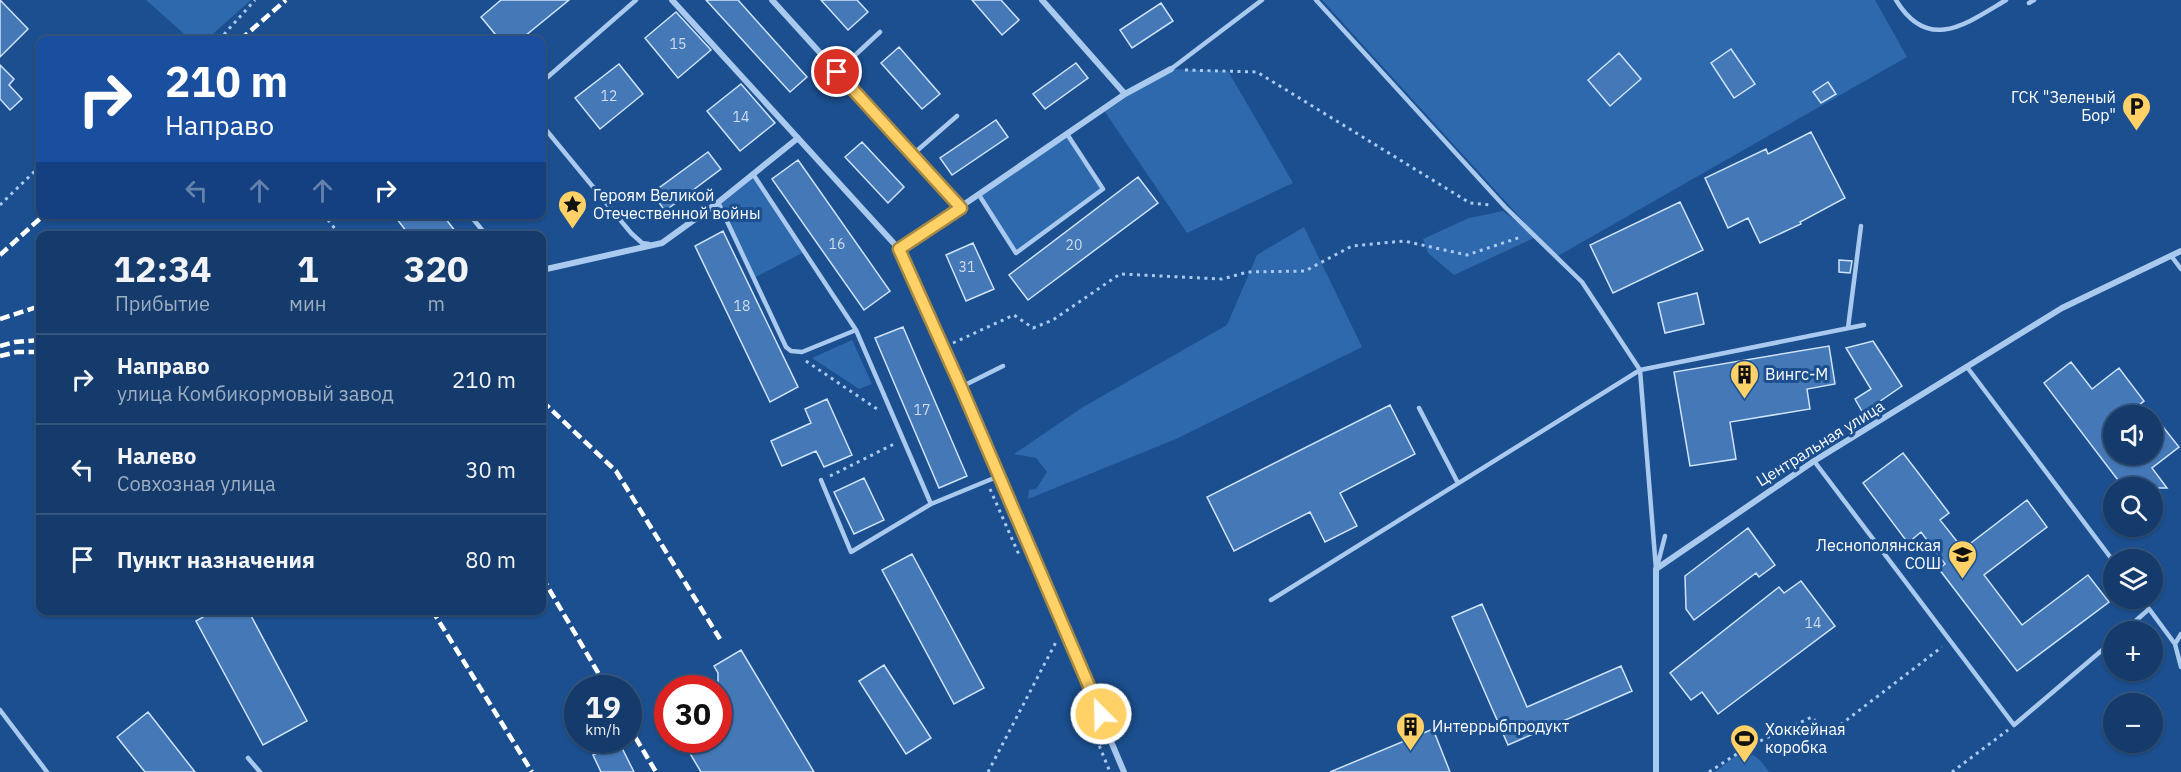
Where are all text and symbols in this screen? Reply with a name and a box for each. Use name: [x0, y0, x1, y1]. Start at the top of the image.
house number: 15: [670, 35, 686, 53]
pin: [811, 46, 862, 97]
text: 210 m: [165, 54, 288, 109]
icon: arrive: [820, 55, 853, 88]
icon: right: [66, 60, 144, 138]
house number: 12: [601, 87, 617, 105]
place label: ГСК "Зеленый Бор": [2011, 87, 2116, 125]
parking icon: ГСК "Зеленый Бор": [2121, 90, 2153, 132]
text: Направо: [165, 107, 274, 142]
house number: 14: [733, 108, 749, 126]
icon: left: [180, 174, 213, 207]
icon: ahead: [243, 174, 276, 207]
icon: ahead: [306, 174, 339, 207]
icon: right: [369, 174, 402, 207]
place label: Героям Великой Отечественной войны: [593, 185, 760, 223]
place icon: Героям Великой Отечественной войны: [556, 188, 588, 230]
house number: 16: [829, 235, 845, 253]
house number: 20: [1066, 236, 1082, 254]
text: 12:34: [113, 245, 212, 292]
text: 1: [297, 245, 319, 292]
text: 320: [404, 245, 469, 292]
house number: 31: [959, 258, 975, 276]
text: Прибытие: [115, 290, 210, 317]
text: мин: [289, 290, 326, 317]
text: m: [427, 290, 445, 317]
house number: 18: [734, 297, 750, 315]
text: Направо: [117, 351, 210, 380]
building icon: Вингс-М: [1728, 358, 1760, 400]
icon: right: [66, 363, 99, 396]
place label: Вингс-М: [1765, 364, 1828, 384]
text: 210 m: [452, 365, 516, 394]
text: улица Комбикормовый завод: [117, 380, 394, 407]
street label: Центральная улица: [1752, 395, 1888, 491]
house number: 17: [914, 401, 930, 419]
map controls: [2103, 405, 2163, 753]
button: sound: [2103, 405, 2163, 465]
text: Налево: [117, 441, 196, 470]
icon: left: [66, 453, 99, 486]
text: 30 m: [465, 455, 516, 484]
text: Совхозная улица: [117, 470, 276, 497]
button: search: [2103, 477, 2163, 537]
place label: Леснополянская СОШ: [1816, 535, 1941, 573]
school or university icon: Леснополянская СОШ: [1946, 538, 1978, 580]
icon: arrive: [66, 543, 99, 576]
text: Пункт назначения: [117, 545, 315, 574]
text: 80 m: [465, 545, 516, 574]
button: layers: [2103, 549, 2163, 609]
house number: 14: [1805, 614, 1821, 632]
button: +: [2103, 621, 2163, 681]
speed limit sign: 30: [654, 675, 732, 753]
position arrow: [1069, 682, 1133, 746]
text: 19: [585, 687, 621, 726]
button: −: [2103, 693, 2163, 753]
building icon: Интеррыбпродукт: [1395, 710, 1427, 752]
place label: Интеррыбпродукт: [1432, 716, 1570, 736]
place label: Хоккейная коробка: [1765, 719, 1846, 757]
text: km/h: [585, 720, 621, 739]
sports icon: Хоккейная коробка: [1728, 722, 1760, 764]

